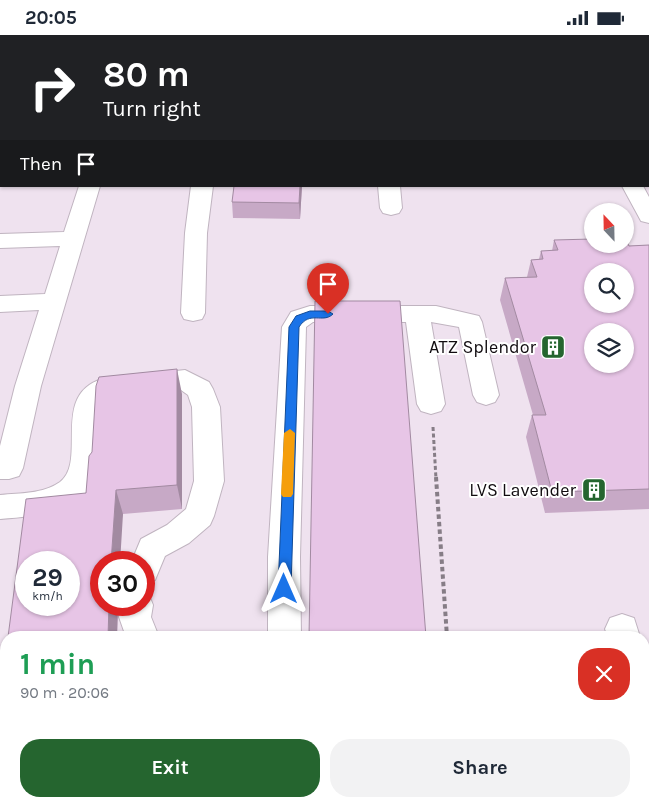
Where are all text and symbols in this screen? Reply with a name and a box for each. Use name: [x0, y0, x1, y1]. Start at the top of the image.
text: 20:05: [25, 7, 77, 29]
text: 80 m: [103, 54, 190, 95]
icon: right: [20, 55, 85, 120]
text: Turn right: [103, 96, 201, 122]
icon: arrive: [72, 150, 100, 178]
text: Then: [20, 153, 62, 175]
north arrow: [584, 203, 634, 253]
map controls: [584, 203, 634, 373]
pin: [307, 263, 349, 314]
button: search: [584, 263, 634, 313]
icon: arrive: [314, 270, 342, 298]
button: layers: [584, 323, 634, 373]
building icon: ATZ Splendor: [540, 334, 566, 360]
place label: ATZ Splendor: [429, 336, 536, 358]
building icon: LVS Lavender: [581, 477, 607, 503]
place label: LVS Lavender: [469, 479, 576, 501]
speed limit sign: 30: [90, 551, 155, 616]
position arrow: [257, 562, 309, 614]
text: 29: [32, 563, 63, 592]
text: km/h: [32, 589, 63, 603]
text: 1 min: [20, 646, 95, 682]
button: close: [578, 648, 630, 700]
text: 90 m · 20:06: [20, 683, 109, 702]
button: Exit: [20, 739, 320, 797]
button: Share: [330, 739, 630, 797]

